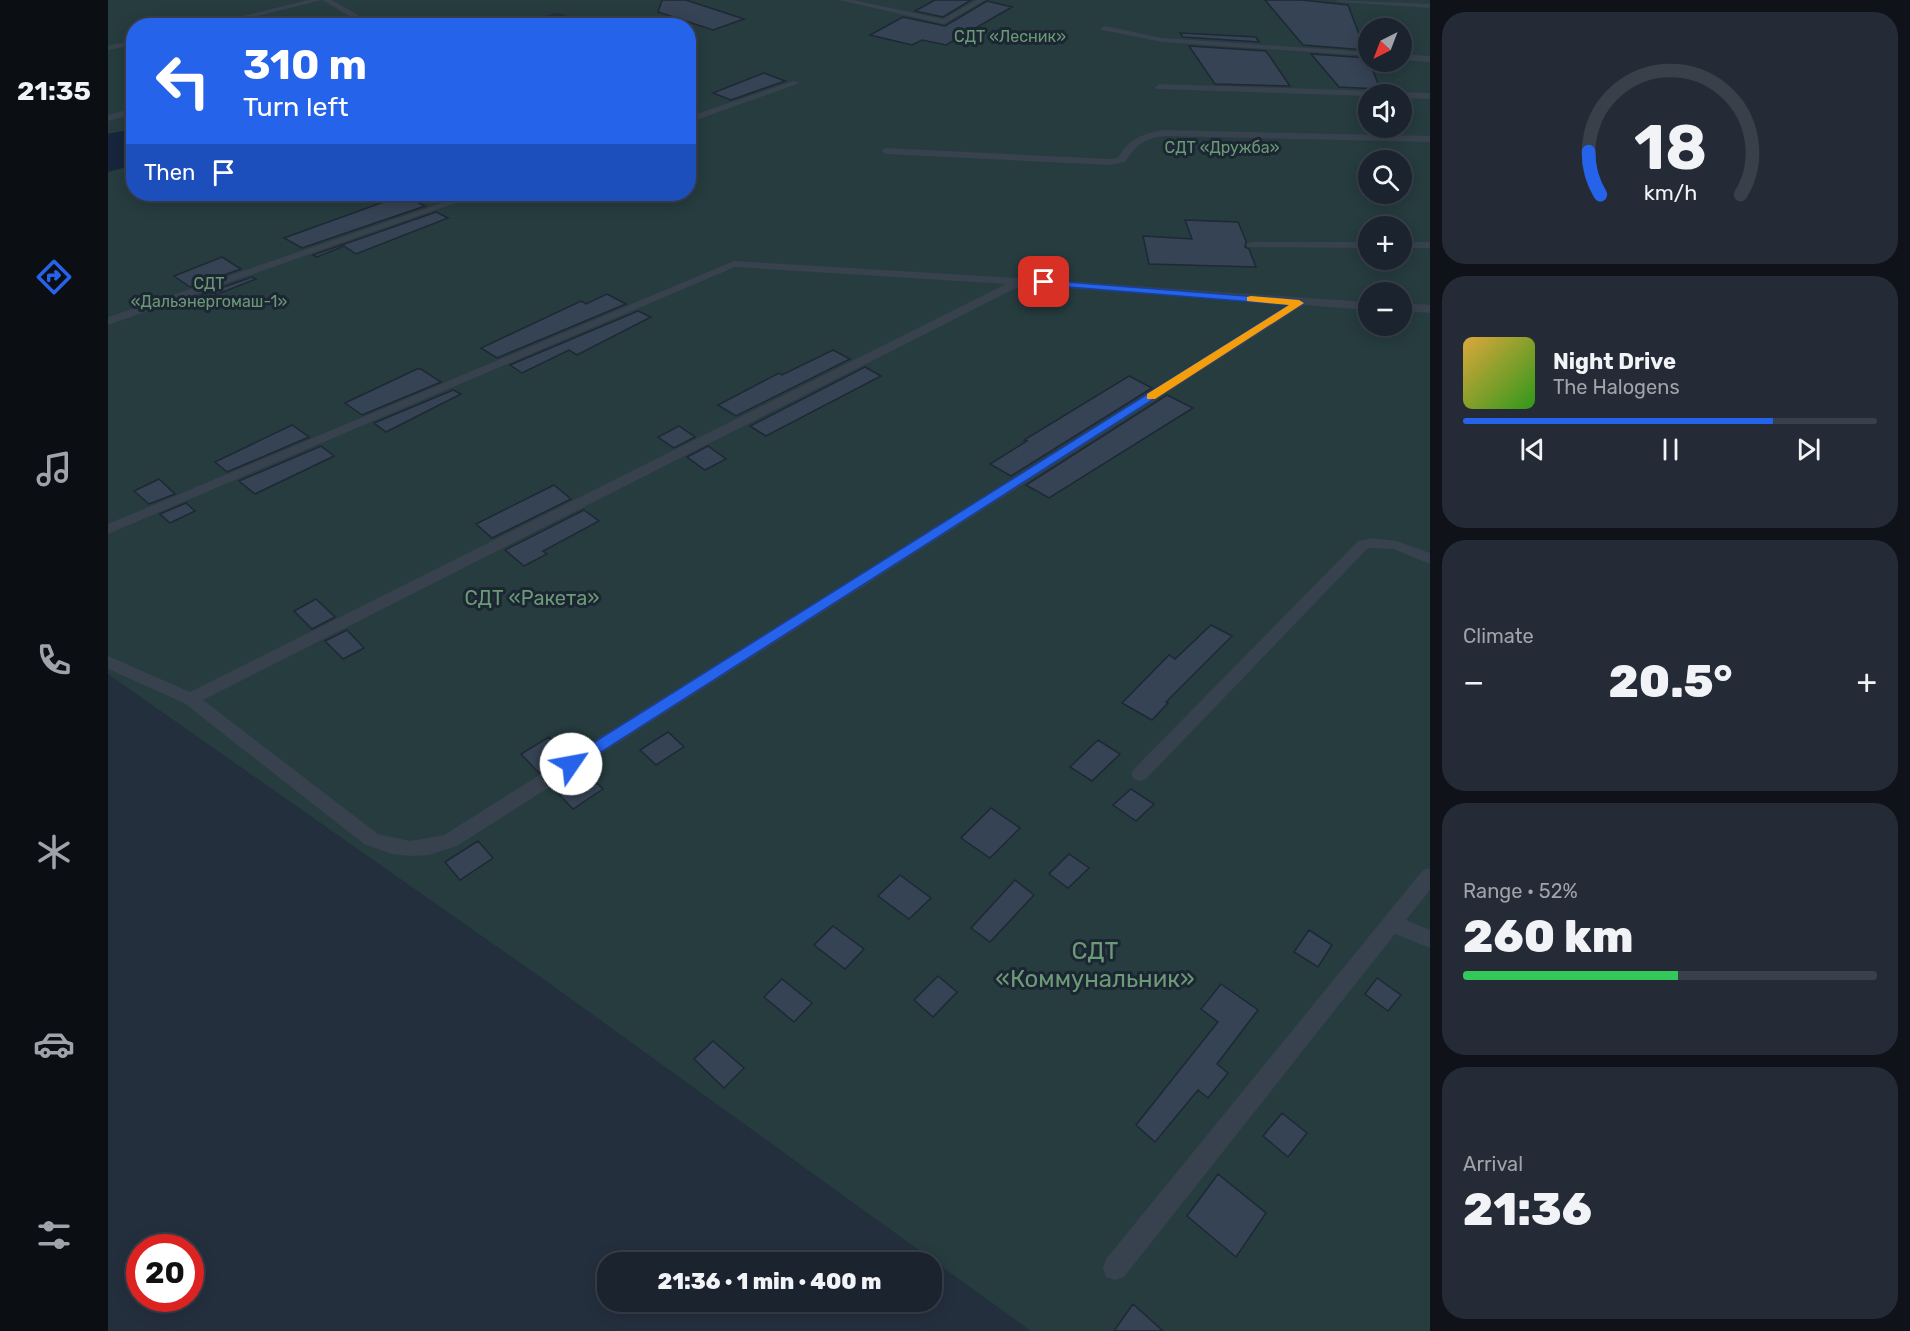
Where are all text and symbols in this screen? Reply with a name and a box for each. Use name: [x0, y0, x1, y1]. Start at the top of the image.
north arrow: [1358, 18, 1412, 72]
map controls: [1358, 18, 1412, 336]
park label: СДТ «Лесник»: [954, 27, 1066, 46]
text: 310 m: [243, 40, 367, 90]
icon: left: [144, 42, 222, 120]
text: 21:35: [17, 75, 91, 107]
button: sound: [1358, 84, 1412, 138]
text: Turn left: [243, 91, 348, 123]
text: 18: [1633, 111, 1707, 185]
park label: СДТ «Дружба»: [1165, 138, 1280, 157]
button: search: [1358, 150, 1412, 204]
icon: arrive: [207, 156, 240, 189]
text: Then: [144, 159, 195, 186]
text: km/h: [1643, 180, 1697, 205]
button: +: [1358, 216, 1412, 270]
icon: directions: [33, 256, 75, 298]
pin: [1018, 256, 1069, 307]
icon: arrive: [1027, 265, 1060, 298]
park label: СДТ «Дальэнергомаш-1»: [131, 274, 287, 311]
button: −: [1358, 282, 1412, 336]
text: Night Drive: [1553, 348, 1676, 375]
text: The Halogens: [1553, 375, 1680, 399]
icon: previous: [1516, 433, 1549, 466]
icon: pause: [1654, 433, 1687, 466]
icon: next: [1792, 433, 1825, 466]
icon: music: [33, 448, 75, 490]
park label: СДТ «Ракета»: [465, 586, 599, 610]
text: Climate: [1463, 624, 1534, 648]
icon: phone: [33, 639, 75, 681]
text: 20.5°: [1608, 655, 1733, 708]
text: −: [1463, 662, 1484, 701]
text: +: [1856, 662, 1877, 701]
position arrow: [539, 732, 603, 796]
icon: climate: [33, 831, 75, 873]
text: Range · 52%: [1463, 879, 1578, 903]
text: 260 km: [1463, 910, 1633, 963]
park label: СДТ «Коммунальник»: [995, 937, 1195, 993]
icon: car: [33, 1023, 75, 1065]
text: Arrival: [1463, 1152, 1523, 1176]
text: 21:36: [1463, 1183, 1592, 1236]
icon: filters: [33, 1214, 75, 1256]
speed limit sign: 20: [126, 1234, 204, 1312]
text: 21:36 · 1 min · 400 m: [658, 1268, 881, 1295]

